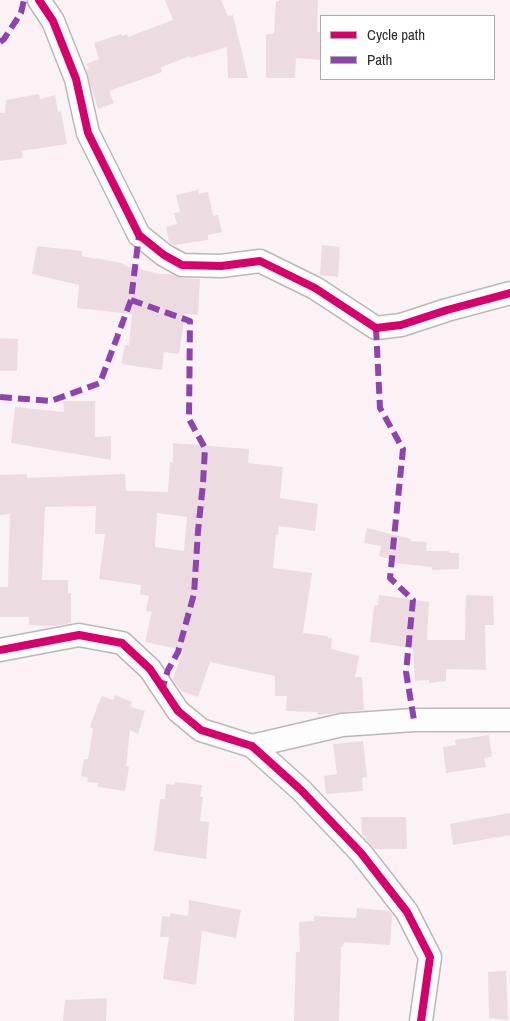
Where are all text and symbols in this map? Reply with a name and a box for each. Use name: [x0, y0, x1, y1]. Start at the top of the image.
legend: [320, 15, 495, 80]
text: Cycle path: [367, 24, 425, 45]
text: Path: [367, 49, 392, 70]

